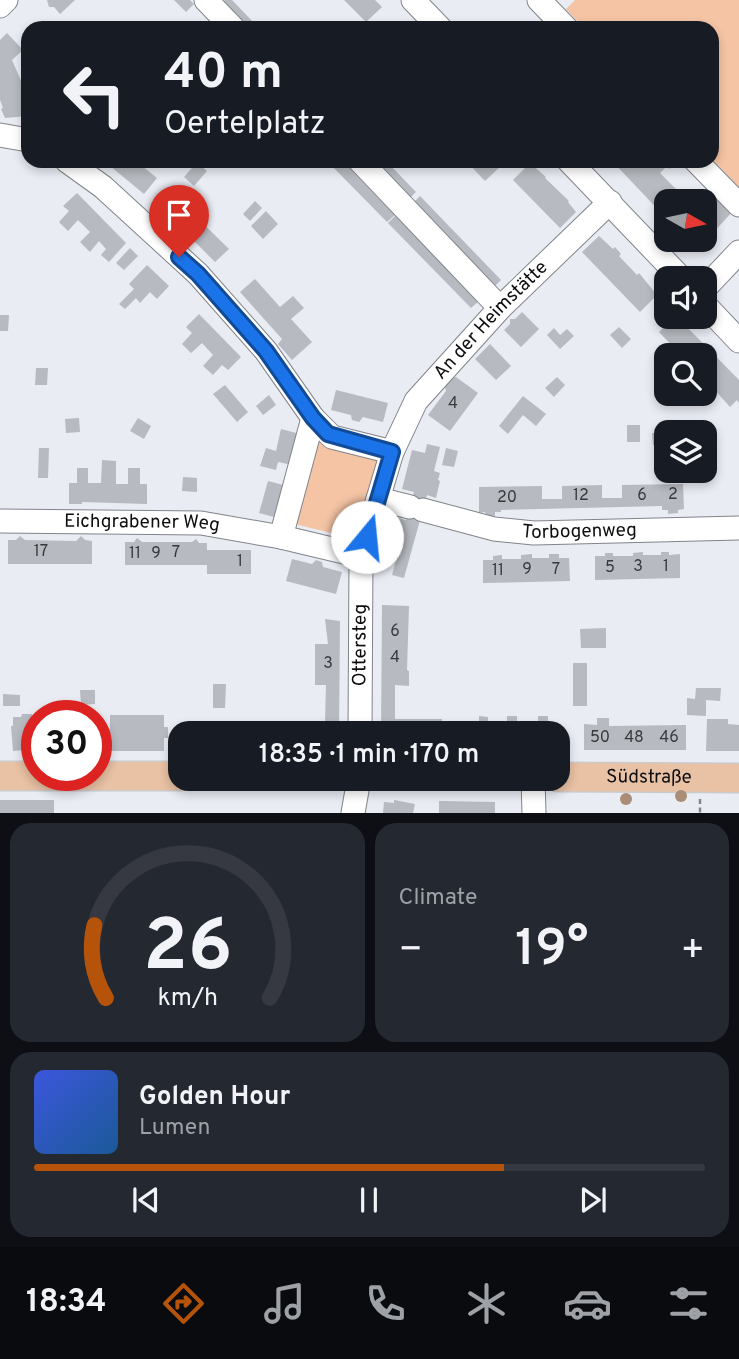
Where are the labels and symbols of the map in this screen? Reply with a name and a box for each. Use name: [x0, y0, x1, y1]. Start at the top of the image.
pin: [149, 185, 209, 257]
north arrow: [654, 189, 718, 252]
street label: An der Heimstätte: [429, 256, 553, 385]
house number: 4: [448, 394, 458, 414]
house number: 2: [668, 485, 678, 505]
house number: 12: [573, 486, 589, 506]
house number: 6: [637, 486, 647, 506]
house number: 20: [497, 488, 517, 508]
position arrow: [330, 500, 404, 574]
street label: Eichgrabener Weg: [64, 510, 222, 538]
street label: Torbogenweg: [521, 518, 637, 545]
house number: 17: [34, 542, 48, 562]
house number: 7: [172, 543, 180, 563]
house number: 11: [129, 544, 141, 564]
house number: 9: [151, 544, 161, 564]
house number: 1: [237, 552, 243, 572]
house number: 3: [633, 557, 643, 577]
house number: 1: [663, 557, 669, 577]
house number: 5: [605, 558, 615, 578]
house number: 9: [522, 560, 532, 580]
house number: 7: [552, 560, 560, 580]
house number: 11: [492, 561, 504, 581]
street label: Ottersteg: [348, 604, 373, 686]
house number: 6: [390, 622, 400, 642]
house number: 4: [390, 648, 400, 668]
house number: 3: [323, 654, 333, 674]
speed limit sign: 30: [21, 700, 112, 791]
house number: 50: [590, 728, 610, 748]
house number: 48: [624, 728, 644, 748]
house number: 46: [659, 728, 679, 748]
street label: Südstraße: [606, 765, 692, 790]

